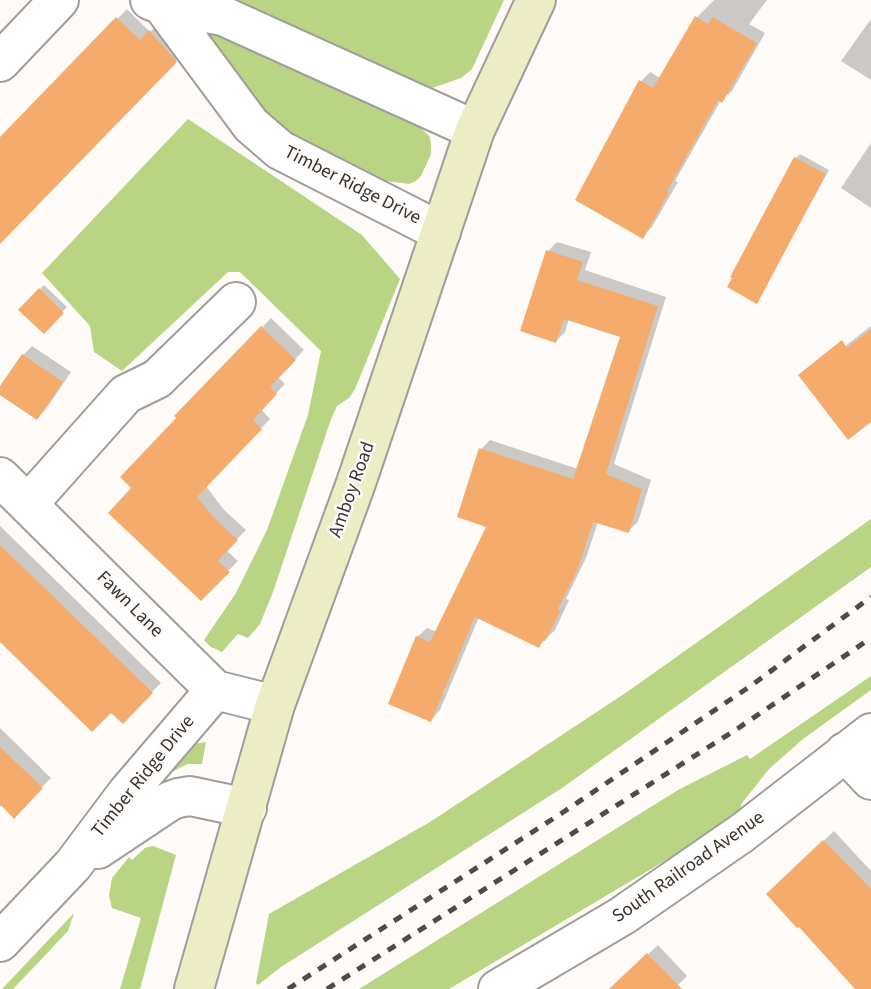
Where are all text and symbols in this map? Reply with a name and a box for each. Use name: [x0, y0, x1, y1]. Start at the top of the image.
street label: Timber Ridge Drive: [280, 142, 424, 230]
street label: Amboy Road: [325, 439, 381, 541]
street label: Fawn Lane: [91, 567, 167, 643]
street label: Timber Ridge Drive: [88, 711, 200, 843]
street label: South Railroad Avenue: [609, 807, 769, 929]

